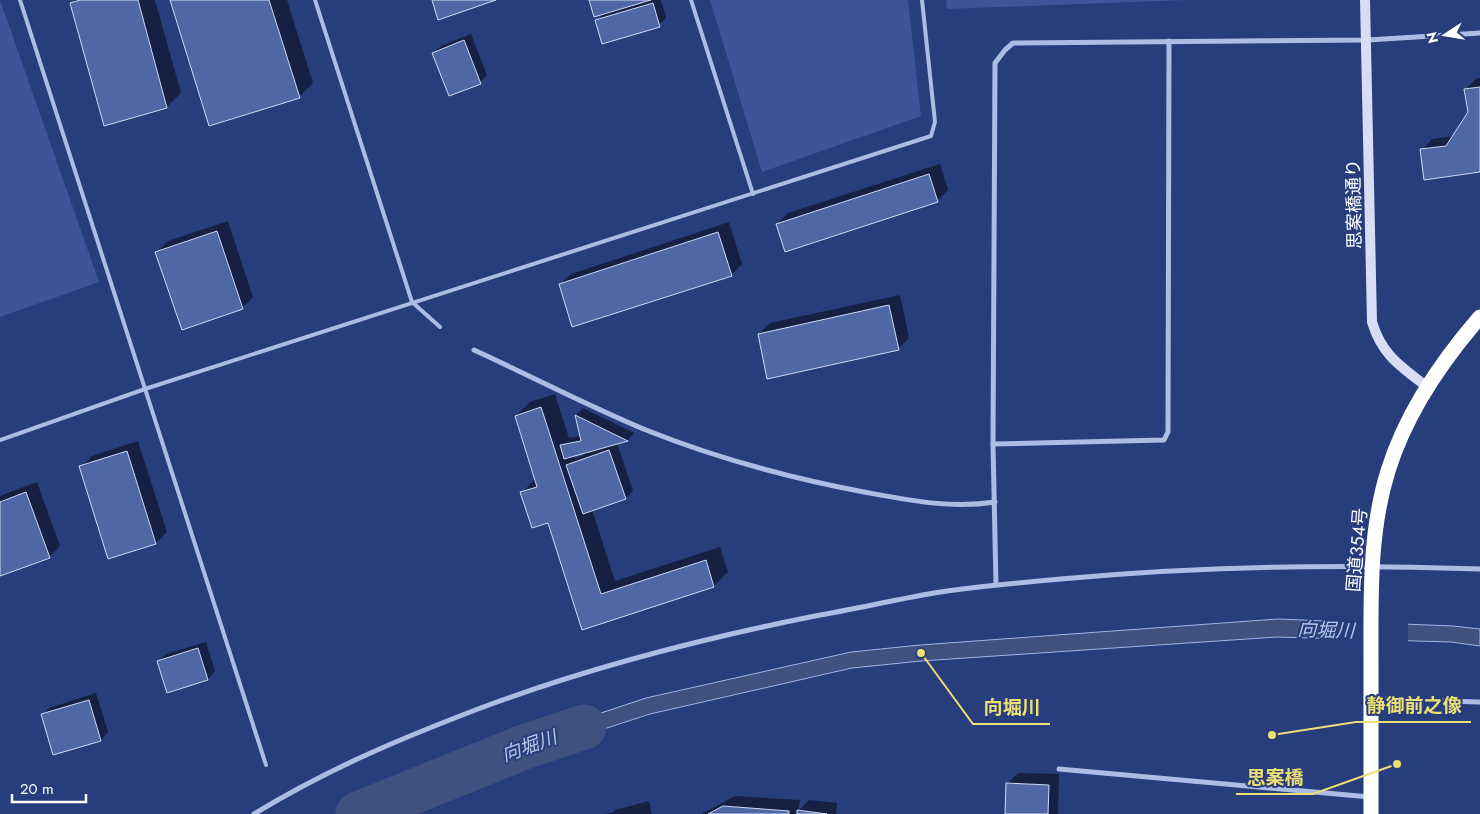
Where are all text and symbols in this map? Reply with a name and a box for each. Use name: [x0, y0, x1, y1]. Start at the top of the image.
north arrow: [1420, 10, 1470, 60]
text: N: [1421, 30, 1443, 45]
street label: 思案橋通り: [1340, 159, 1368, 249]
street label: 国道354号: [1340, 507, 1374, 593]
water label: 向堀川: [1297, 616, 1357, 645]
callout: 静御前之像: [1356, 688, 1471, 722]
callout: 向堀川: [973, 690, 1050, 724]
text: 静御前之像: [1366, 692, 1462, 719]
text: 向堀川: [983, 694, 1041, 721]
water label: 向堀川: [498, 723, 562, 768]
callout: 思案橋: [1236, 760, 1313, 794]
text: 思案橋: [1246, 764, 1304, 791]
scale bar: [12, 772, 86, 804]
text: 20 m: [20, 778, 54, 800]

